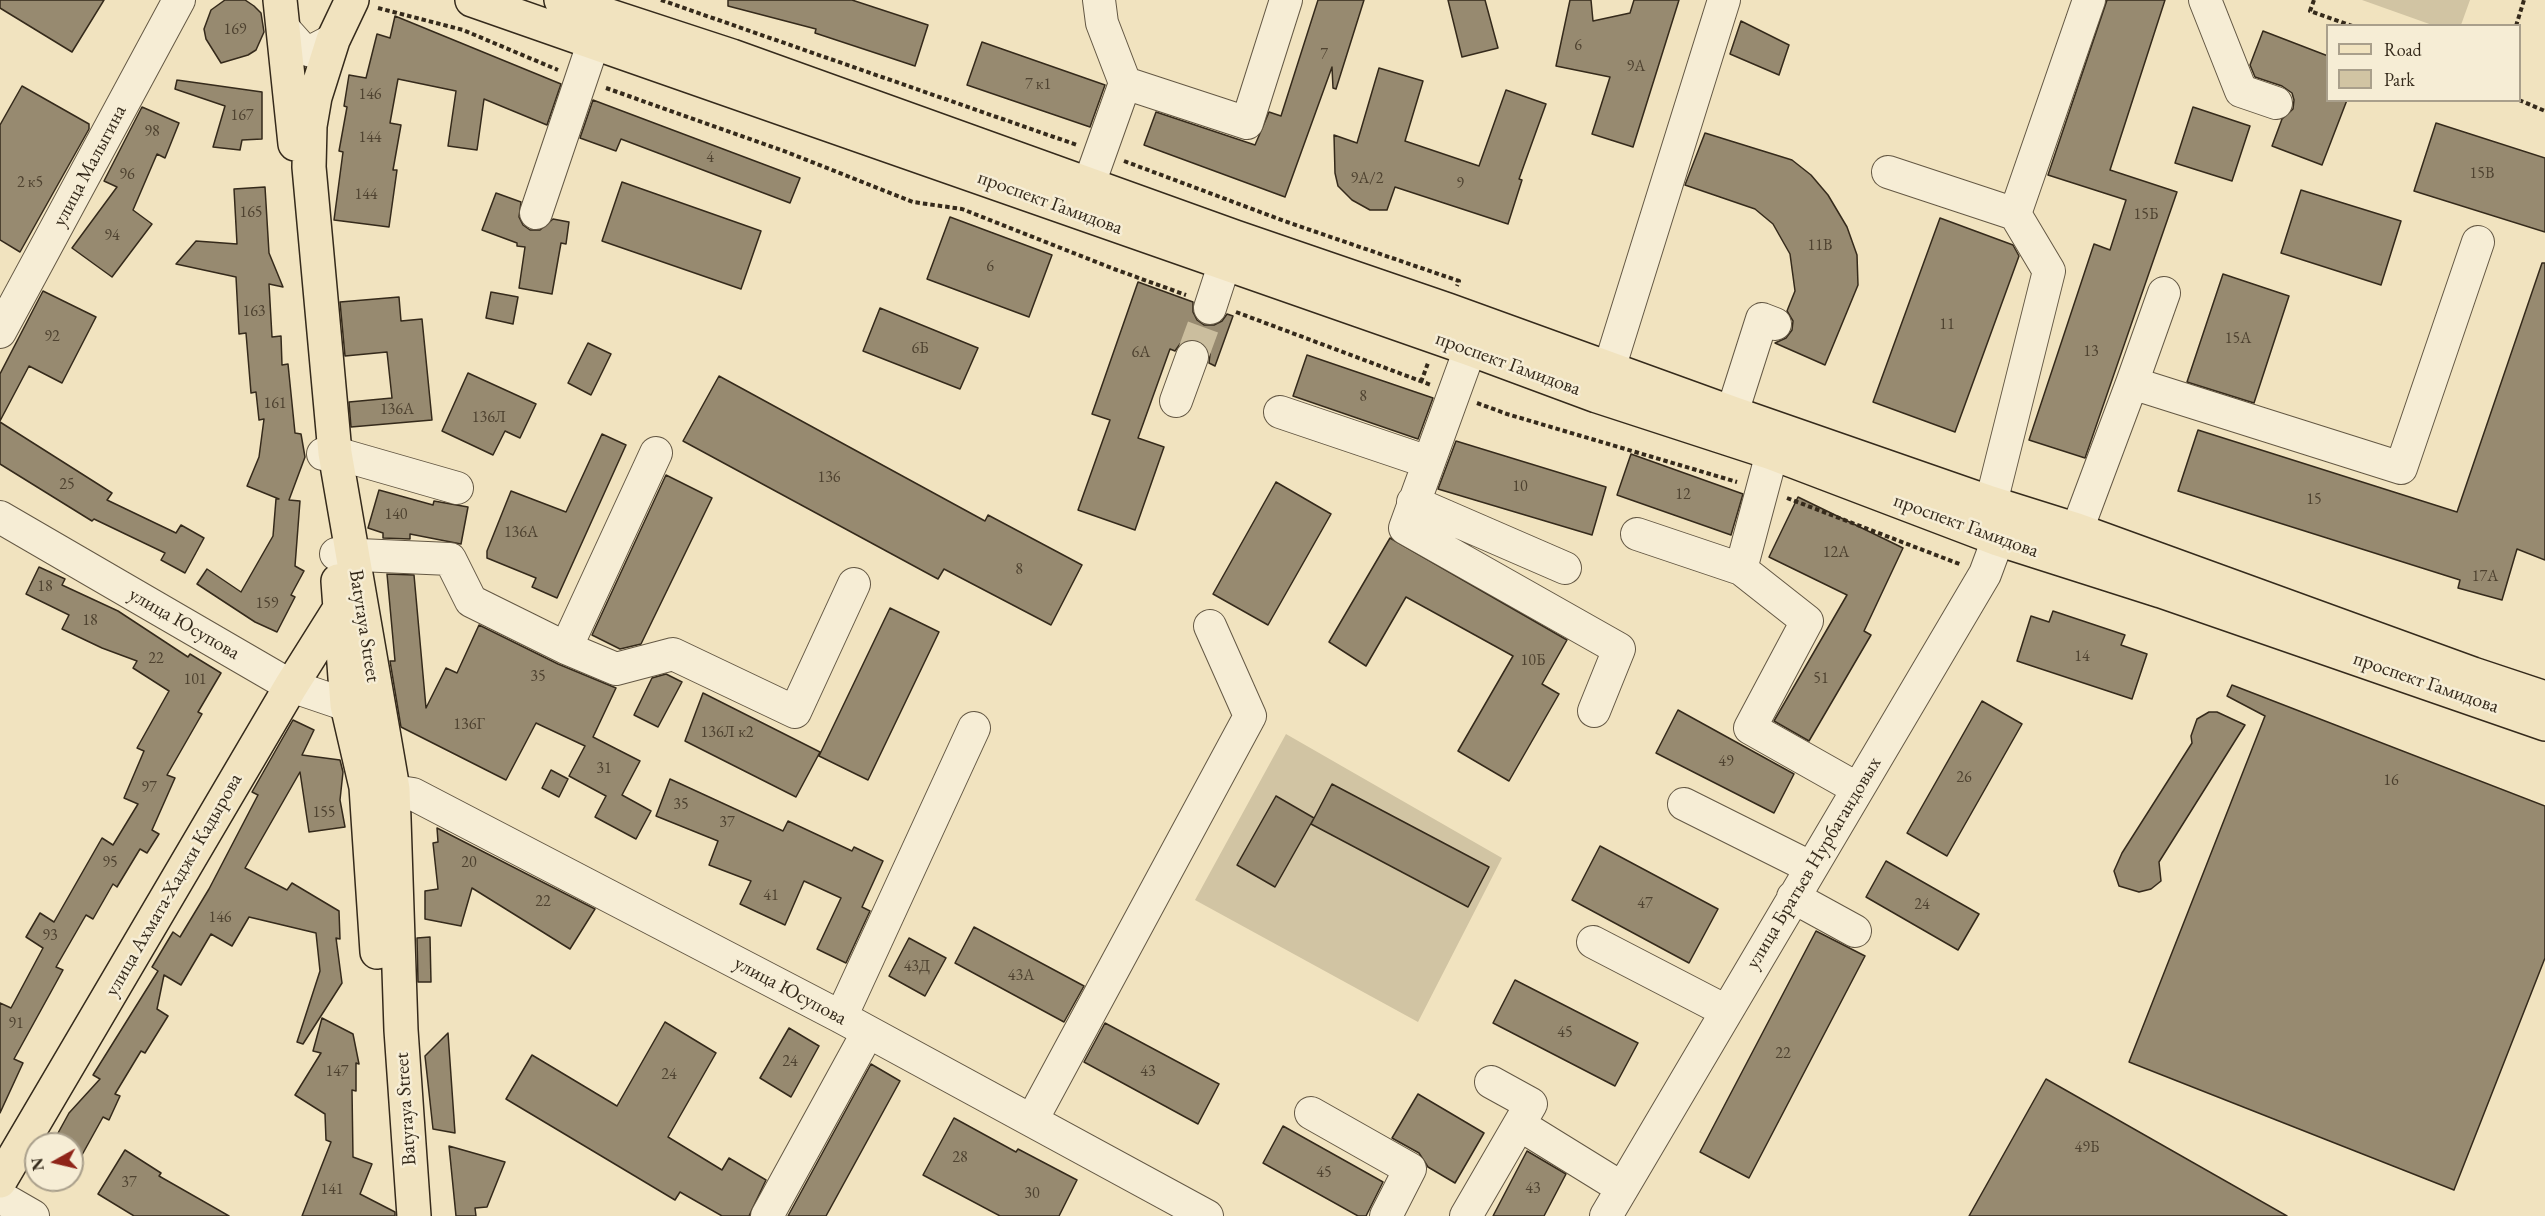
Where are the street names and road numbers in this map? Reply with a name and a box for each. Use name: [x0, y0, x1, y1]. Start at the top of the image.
street label: улица Малыгина: [48, 101, 132, 231]
street label: проспект Гамидова: [974, 166, 1126, 240]
street label: проспект Гамидова: [1432, 327, 1584, 401]
street label: проспект Гамидова: [1890, 489, 2042, 563]
street label: Batyraya Street: [343, 568, 385, 684]
street label: улица Юсупова: [124, 583, 244, 665]
street label: проспект Гамидова: [2350, 647, 2502, 719]
street label: улица Братьев Нурбагандовых: [1741, 753, 1887, 973]
street label: улица Ахмата-Хаджи Кадырова: [100, 769, 248, 1001]
street label: улица Юсупова: [730, 951, 850, 1031]
street label: Batyraya Street: [390, 1052, 422, 1166]

